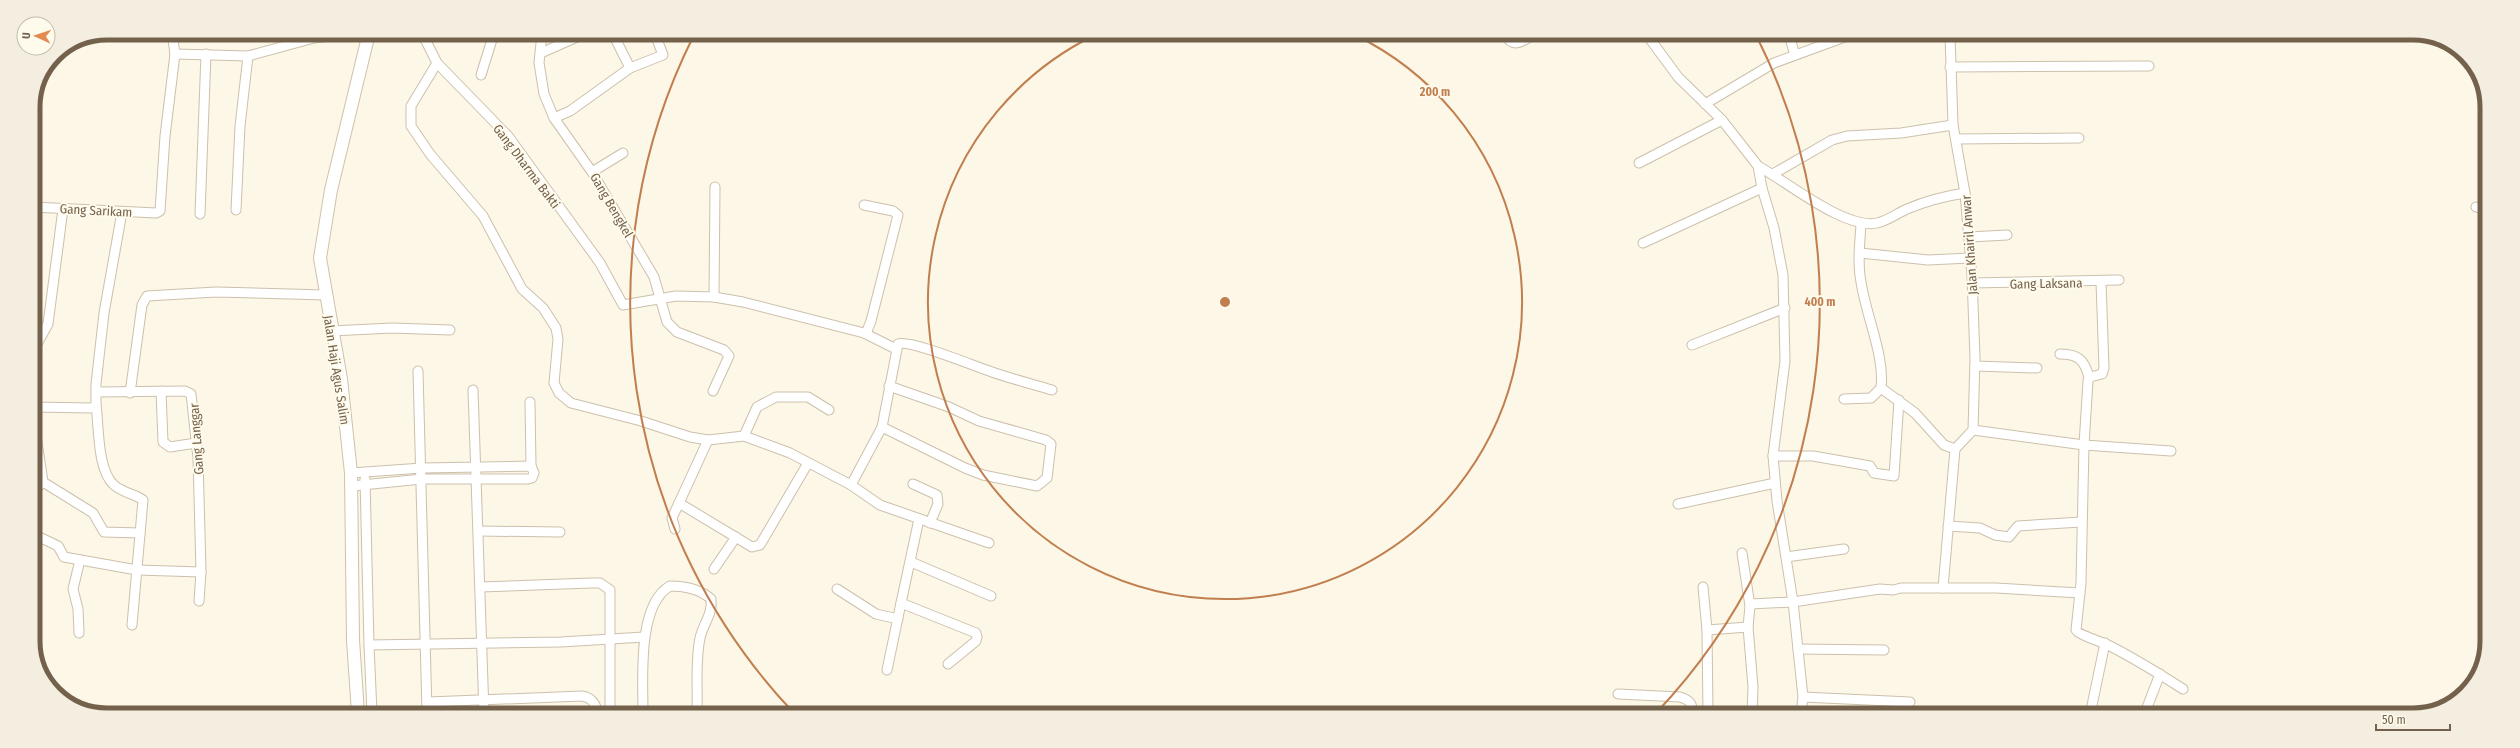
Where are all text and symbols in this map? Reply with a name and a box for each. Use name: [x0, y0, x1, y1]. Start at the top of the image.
north arrow: [16, 16, 56, 56]
text: U: [20, 32, 33, 39]
text: 200 m: [1419, 85, 1450, 99]
street label: Gang Dharma Bakti: [490, 121, 563, 211]
street label: Gang Bengkel: [587, 170, 636, 241]
street label: Jalan Khairil Anwar: [1958, 194, 1980, 295]
street label: Gang Sarikam: [59, 201, 133, 220]
street label: Gang Laksana: [2009, 275, 2083, 292]
centre of rings: [1218, 295, 1232, 309]
text: 400 m: [1805, 295, 1835, 309]
street label: Jalan Haji Agus Salim: [320, 314, 353, 426]
street label: Gang Langgar: [186, 402, 206, 475]
scale bar: [2376, 706, 2450, 732]
text: 50 m: [2382, 713, 2406, 727]

